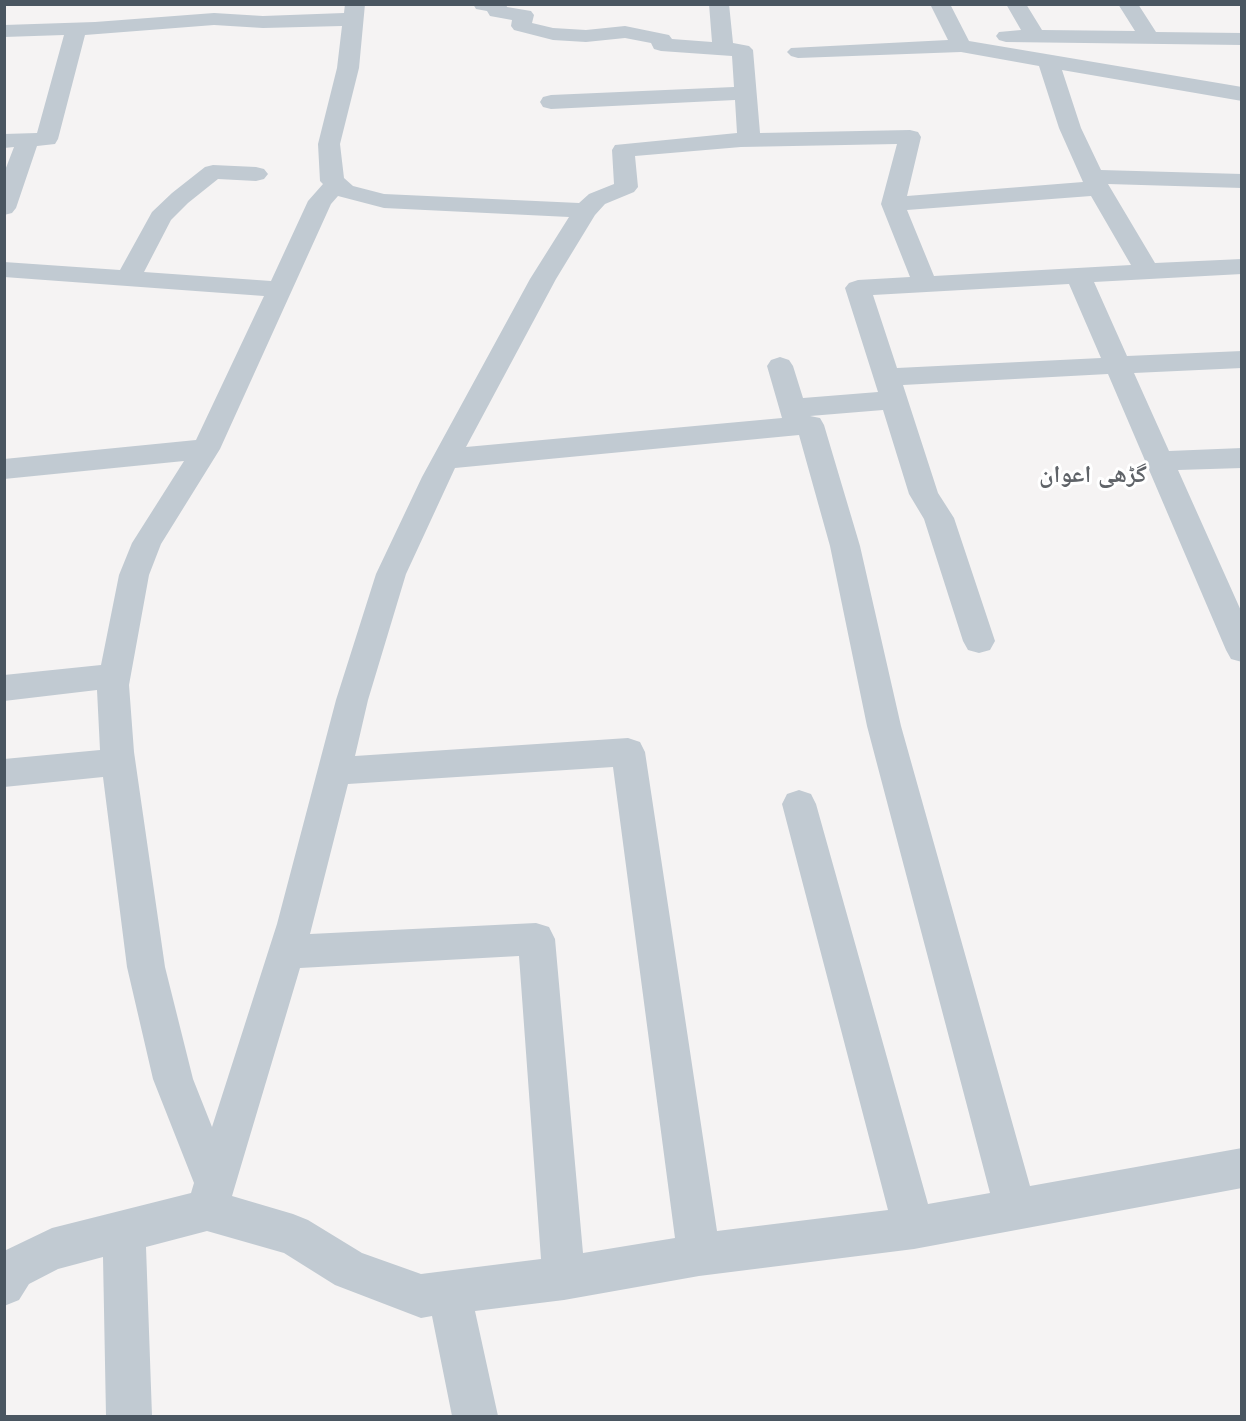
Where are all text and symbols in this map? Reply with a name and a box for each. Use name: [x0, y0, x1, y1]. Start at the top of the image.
district label: گڑھی اعوان: [1039, 461, 1147, 489]

